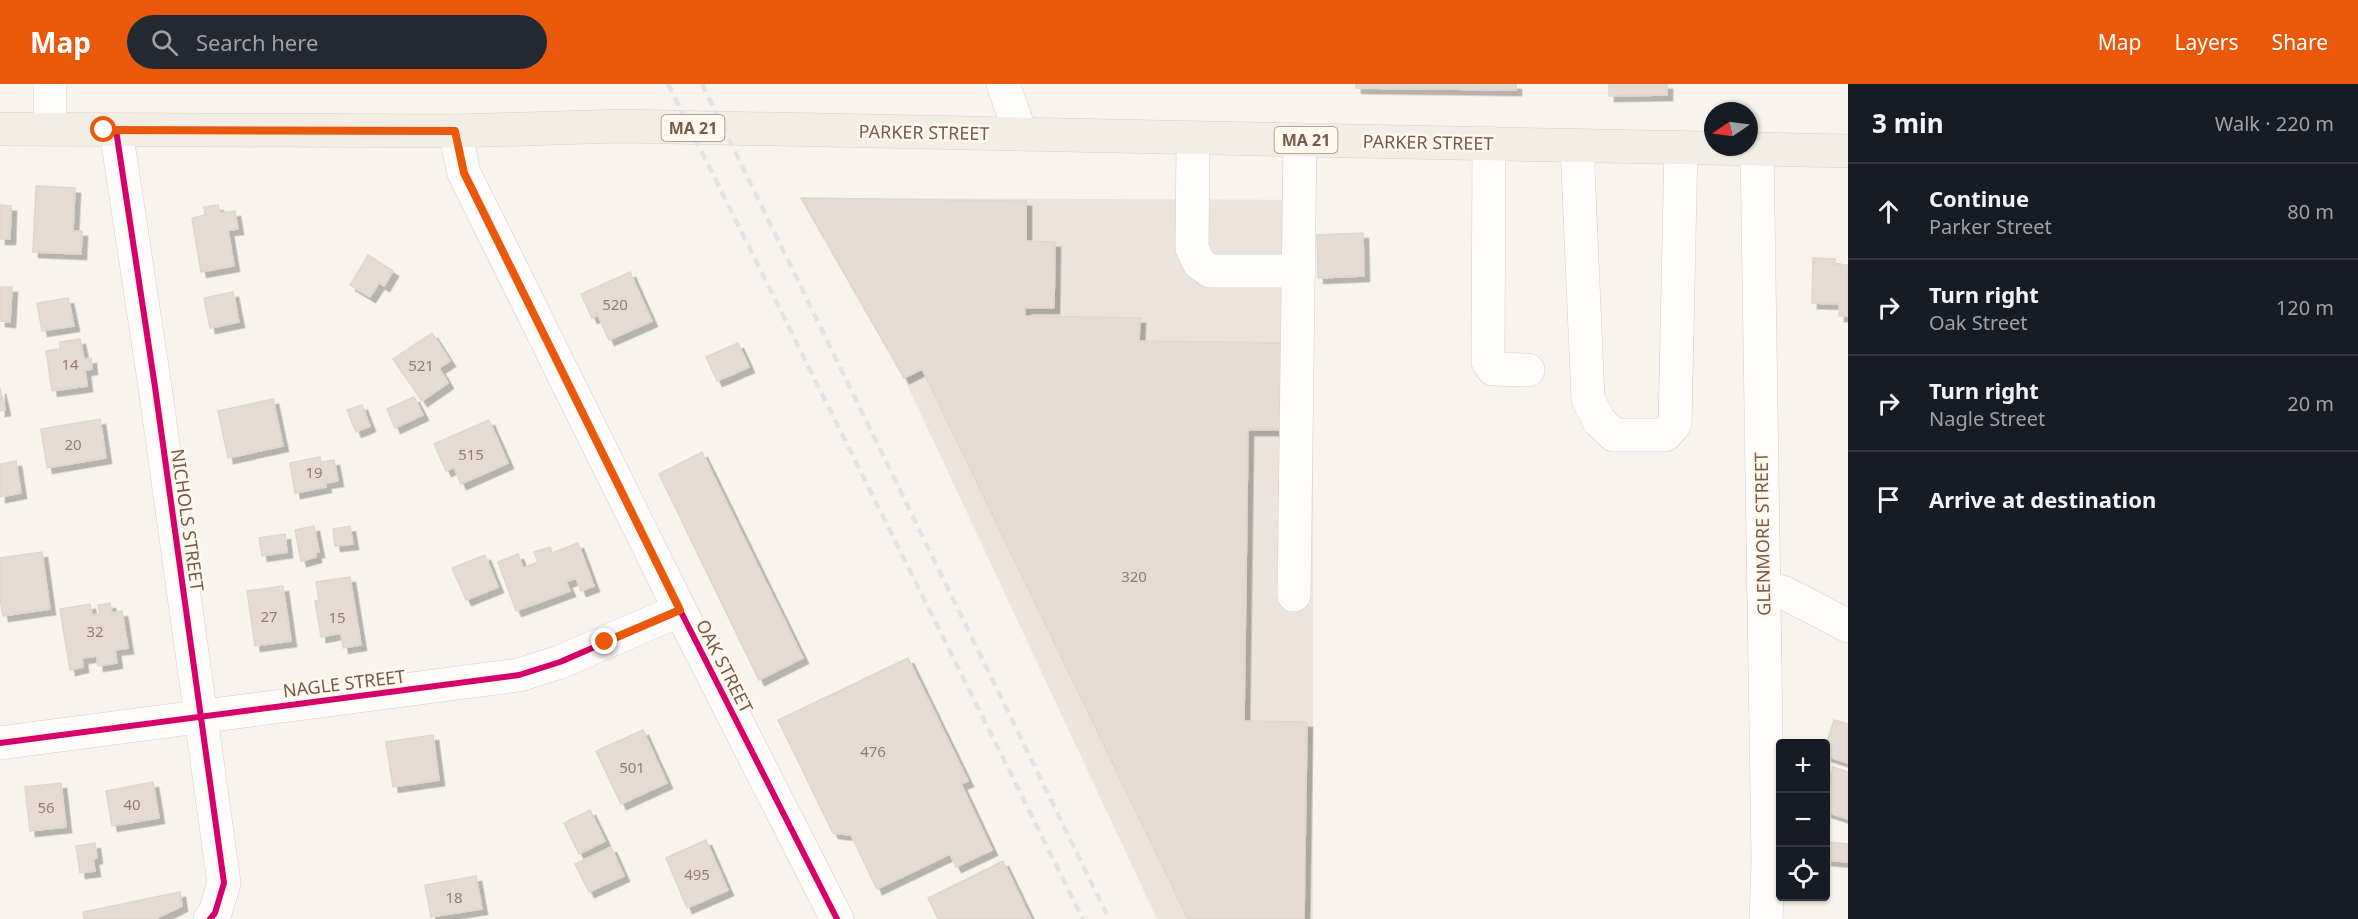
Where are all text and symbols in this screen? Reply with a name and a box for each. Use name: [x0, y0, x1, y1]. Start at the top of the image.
search box: [127, 15, 547, 69]
text: Map: [30, 23, 91, 61]
icon: search: [148, 26, 181, 59]
text: Search here: [196, 27, 318, 57]
text: Map: [2098, 28, 2142, 56]
text: Layers: [2175, 28, 2239, 56]
text: Share: [2272, 28, 2328, 56]
north arrow: [1704, 102, 1758, 156]
text: 3 min: [1872, 105, 1944, 141]
text: Walk · 220 m: [2215, 110, 2334, 137]
road number: MA 21: [662, 115, 724, 141]
route start: [90, 116, 116, 142]
street label: PARKER STREET: [858, 119, 990, 145]
road number: MA 21: [1274, 127, 1338, 153]
street label: PARKER STREET: [1362, 129, 1494, 155]
text: Continue: [1929, 183, 2029, 213]
icon: ahead: [1872, 195, 1905, 228]
text: 80 m: [2287, 198, 2334, 225]
text: Parker Street: [1929, 213, 2052, 240]
text: Turn right: [1929, 279, 2039, 309]
icon: right: [1872, 291, 1905, 324]
house number: 520: [602, 294, 628, 314]
text: 120 m: [2276, 294, 2334, 321]
text: Oak Street: [1929, 309, 2028, 336]
house number: 14: [61, 354, 79, 374]
house number: 521: [408, 355, 434, 375]
text: Turn right: [1929, 375, 2039, 405]
icon: right: [1872, 387, 1905, 420]
text: 20 m: [2287, 390, 2334, 417]
text: Nagle Street: [1929, 405, 2045, 432]
house number: 20: [64, 434, 82, 454]
house number: 515: [458, 444, 484, 464]
street label: NICHOLS STREET: [166, 447, 210, 593]
street label: GLENMORE STREET: [1749, 452, 1775, 616]
house number: 19: [305, 462, 323, 482]
icon: arrive: [1872, 483, 1905, 516]
text: Arrive at destination: [1929, 484, 2156, 514]
house number: 320: [1121, 566, 1147, 586]
house number: 27: [260, 606, 278, 626]
house number: 15: [328, 607, 346, 627]
street label: OAK STREET: [691, 615, 759, 717]
house number: 32: [86, 621, 104, 641]
route end: [591, 628, 617, 654]
street label: NAGLE STREET: [281, 664, 407, 702]
map controls: [1776, 739, 1830, 901]
button: +: [1776, 739, 1830, 793]
house number: 476: [860, 741, 886, 761]
house number: 501: [619, 757, 645, 777]
button: −: [1776, 793, 1830, 847]
house number: 40: [123, 794, 141, 814]
house number: 56: [37, 797, 55, 817]
button: locate: [1776, 847, 1830, 901]
house number: 495: [684, 864, 710, 884]
house number: 18: [445, 887, 463, 907]

